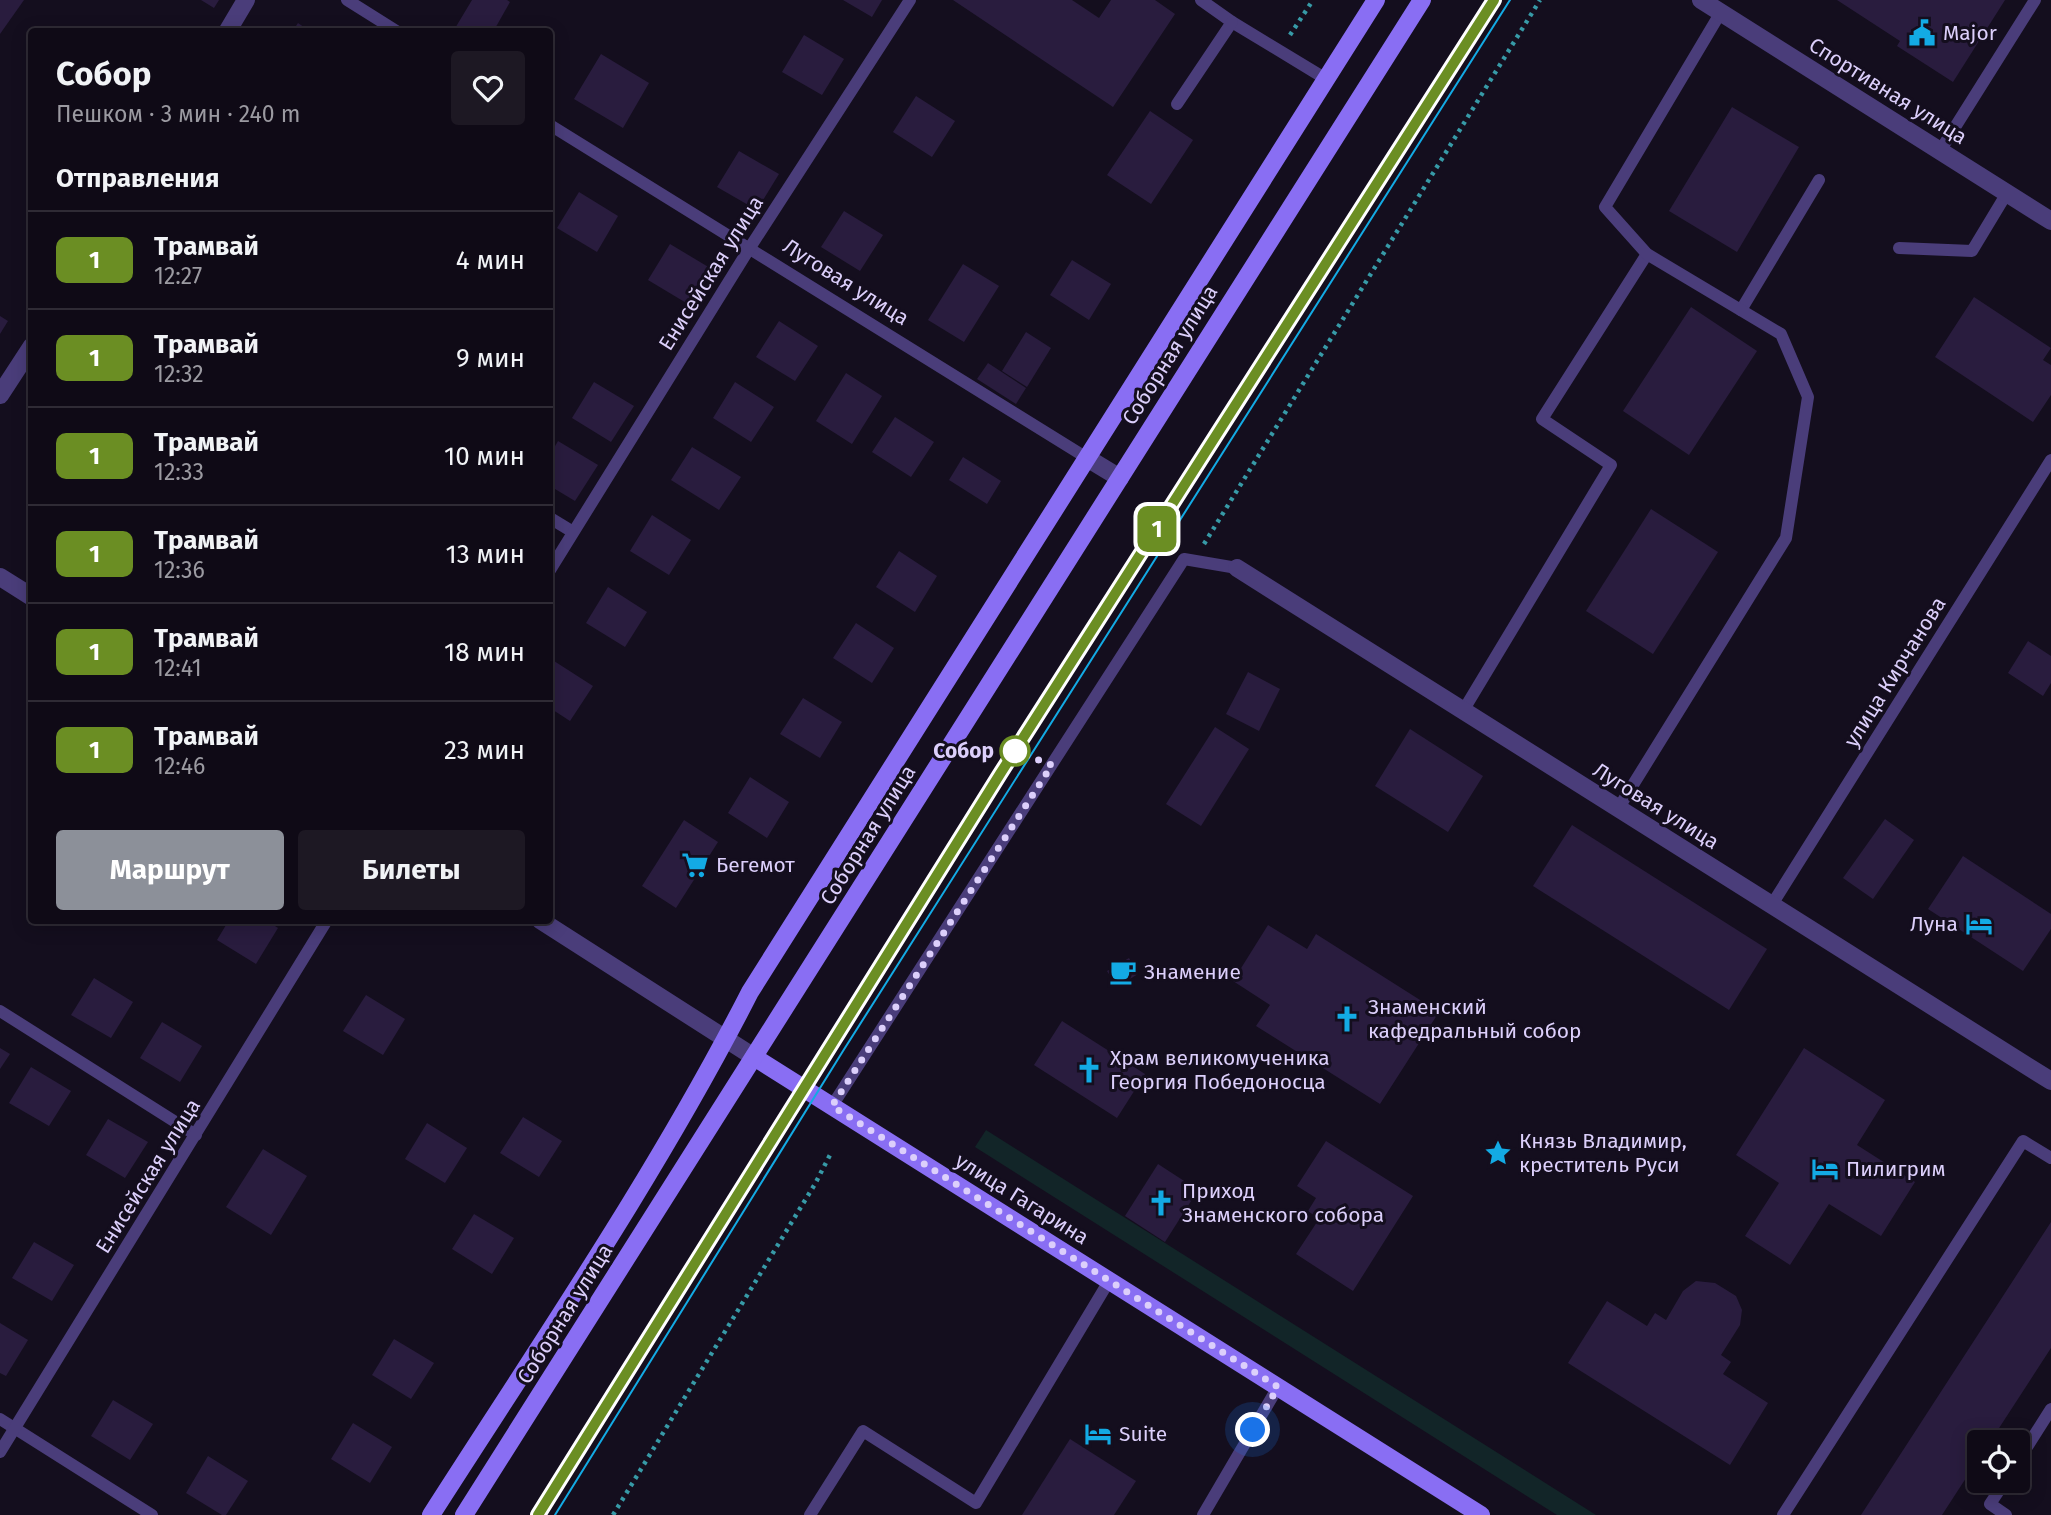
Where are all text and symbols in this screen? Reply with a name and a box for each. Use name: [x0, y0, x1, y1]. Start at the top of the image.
public building icon: Major: [1907, 18, 1937, 48]
place label: Major: [1943, 20, 1997, 46]
street label: Спортивная улица: [1804, 32, 1972, 150]
button: heart: [451, 51, 525, 125]
text: Собор: [56, 54, 151, 94]
text: Пешком · 3 мин · 240 m: [56, 100, 300, 128]
text: Отправления: [56, 163, 219, 194]
street label: Енисейская улица: [653, 191, 769, 355]
text: Трамвай: [154, 231, 259, 262]
street label: Луговая улица: [778, 233, 914, 331]
text: 4 мин: [456, 245, 525, 276]
text: 1: [89, 246, 100, 274]
text: 12:27: [154, 262, 202, 290]
street label: Соборная улица: [1117, 280, 1223, 430]
text: Трамвай: [154, 329, 259, 360]
text: 9 мин: [456, 343, 525, 374]
text: 1: [89, 344, 100, 372]
text: 12:32: [154, 360, 204, 388]
text: Трамвай: [154, 427, 259, 458]
text: 10 мин: [444, 441, 525, 472]
text: 1: [89, 442, 100, 470]
text: 12:33: [154, 458, 204, 486]
line badge: 1: [1134, 506, 1180, 552]
text: 1: [1151, 515, 1163, 543]
text: Трамвай: [154, 525, 259, 556]
text: 13 мин: [445, 539, 525, 570]
text: 1: [89, 540, 100, 568]
text: 12:36: [154, 556, 205, 584]
street label: улица Кирчанова: [1838, 592, 1952, 752]
text: Трамвай: [154, 623, 259, 654]
text: 18 мин: [444, 637, 525, 668]
text: 1: [89, 638, 100, 666]
text: 12:41: [154, 654, 202, 682]
text: Трамвай: [154, 721, 259, 752]
text: 23 мин: [444, 735, 525, 766]
text: 1: [89, 736, 100, 764]
marker: Собор: [1000, 736, 1030, 766]
place label: Собор: [933, 738, 994, 764]
text: 12:46: [154, 752, 205, 780]
street label: Луговая улица: [1588, 757, 1724, 855]
street label: Соборная улица: [815, 760, 921, 910]
button: Маршрут: [56, 830, 284, 910]
button: Билеты: [298, 830, 525, 910]
supermarket icon: Бегемот: [680, 850, 710, 880]
place label: Бегемот: [716, 852, 795, 878]
hotel icon: Луна: [1964, 909, 1994, 939]
place label: Луна: [1910, 911, 1958, 937]
cafe icon: Знамение: [1108, 957, 1138, 987]
place label: Знамение: [1144, 959, 1241, 985]
place label: Знаменский кафедральный собор: [1368, 994, 1582, 1044]
church icon: Знаменский кафедральный собор: [1332, 1004, 1362, 1034]
place label: Храм великомученика Георгия Победоносца: [1110, 1045, 1330, 1095]
church icon: Храм великомученика Георгия Победоносца: [1074, 1055, 1104, 1085]
street label: Енисейская улица: [90, 1094, 206, 1258]
place label: Князь Владимир, креститель Руси: [1519, 1128, 1687, 1178]
place icon: Князь Владимир, креститель Руси: [1483, 1138, 1513, 1168]
street label: улица Гагарина: [950, 1148, 1094, 1250]
hotel icon: Пилигрим: [1810, 1154, 1840, 1184]
place label: Пилигрим: [1846, 1156, 1946, 1182]
place label: Приход Знаменского собора: [1182, 1178, 1384, 1228]
church icon: Приход Знаменского собора: [1146, 1188, 1176, 1218]
street label: Соборная улица: [512, 1239, 618, 1389]
your location: [1235, 1412, 1270, 1447]
hotel icon: Suite: [1083, 1419, 1113, 1449]
place label: Suite: [1119, 1421, 1167, 1447]
map controls: [1967, 1430, 2030, 1493]
button: locate: [1967, 1430, 2030, 1493]

